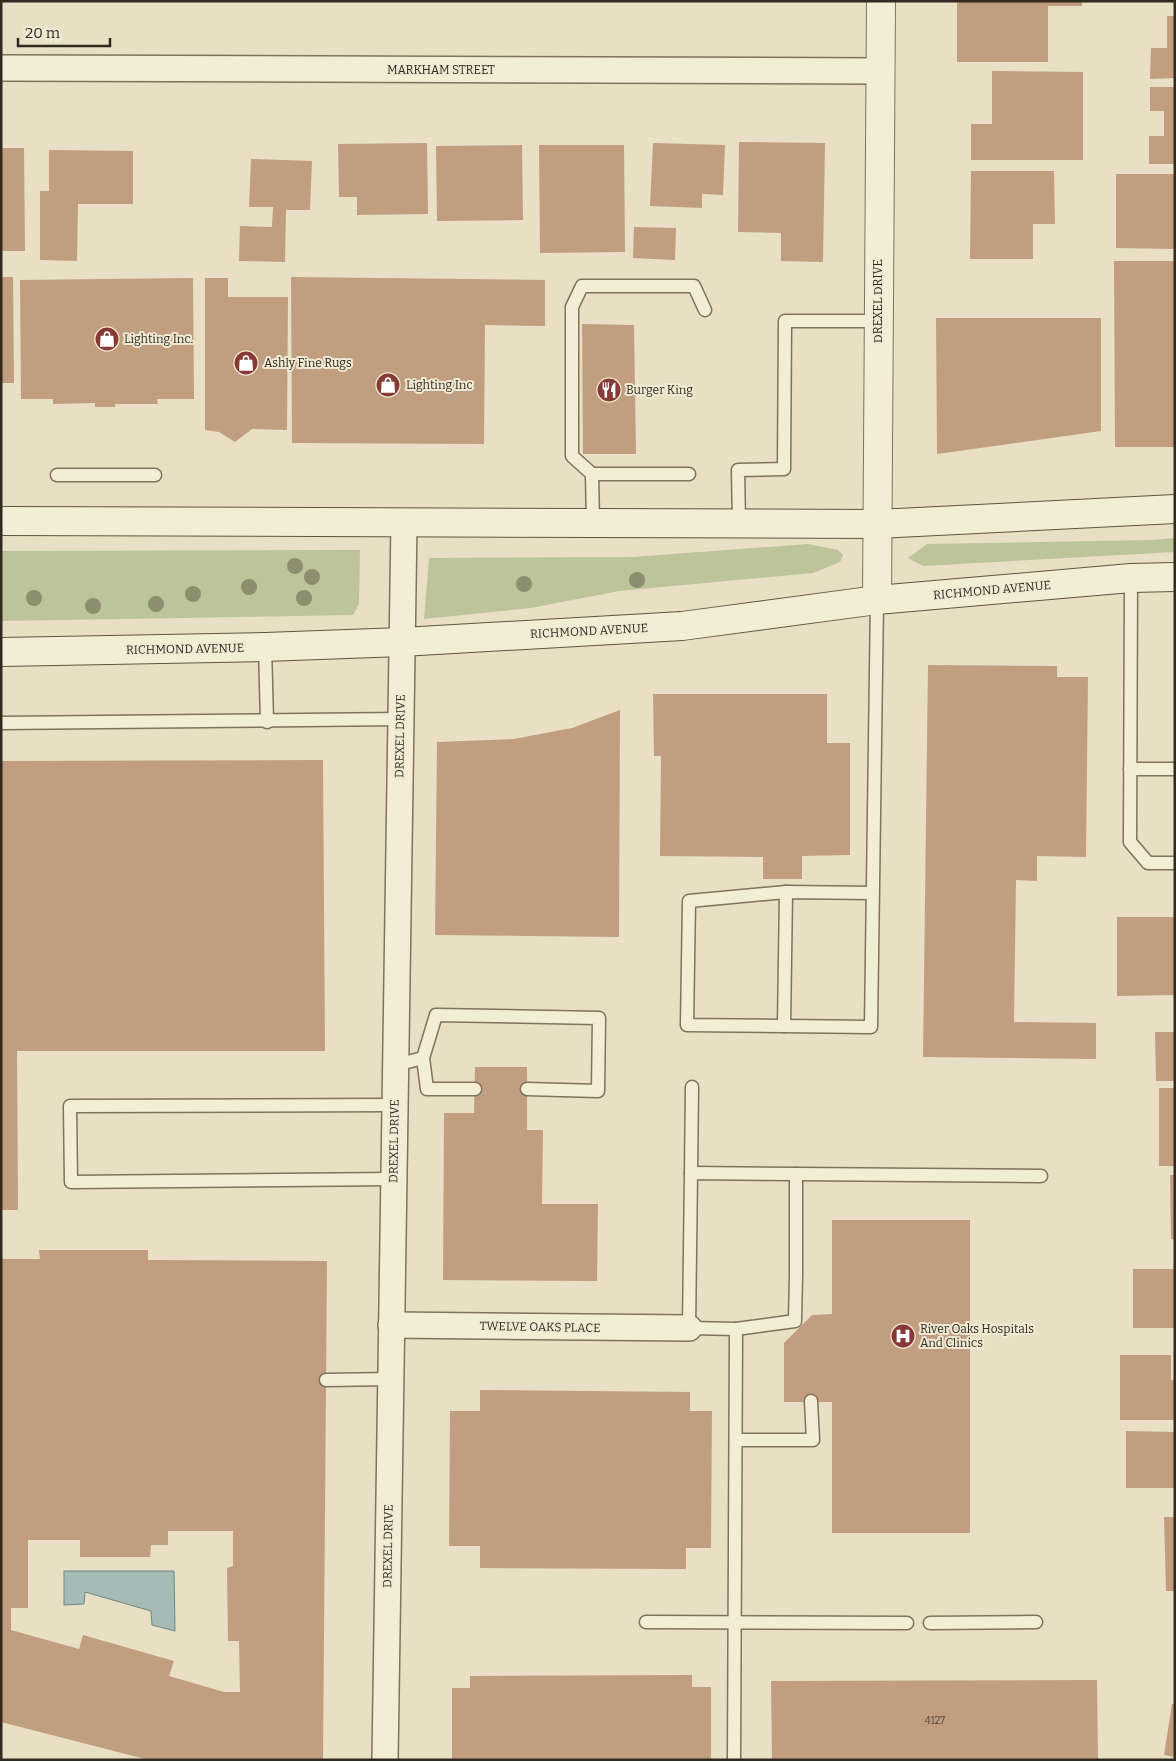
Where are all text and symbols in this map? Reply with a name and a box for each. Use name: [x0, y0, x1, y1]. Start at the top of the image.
scale bar: [18, 15, 110, 47]
text: 20 m: [25, 24, 61, 42]
street label: MARKHAM STREET: [387, 63, 495, 77]
street label: DREXEL DRIVE: [871, 259, 885, 343]
shop icon: Lighting Inc.: [94, 326, 120, 352]
place label: Lighting Inc.: [124, 332, 193, 346]
shop icon: Ashly Fine Rugs: [233, 350, 259, 376]
place label: Ashly Fine Rugs: [264, 356, 352, 370]
shop icon: Lighting Inc: [375, 372, 401, 398]
restaurant icon: Burger King: [596, 377, 622, 403]
place label: Lighting Inc: [406, 378, 473, 392]
place label: Burger King: [626, 383, 693, 397]
street label: RICHMOND AVENUE: [933, 578, 1051, 602]
street label: RICHMOND AVENUE: [530, 621, 648, 641]
street label: RICHMOND AVENUE: [126, 641, 244, 657]
street label: DREXEL DRIVE: [392, 694, 408, 778]
street label: DREXEL DRIVE: [386, 1099, 402, 1183]
street label: TWELVE OAKS PLACE: [479, 1319, 601, 1335]
place label: River Oaks Hospitals And Clinics: [920, 1322, 1034, 1350]
hospital icon: River Oaks Hospitals And Clinics: [890, 1323, 916, 1349]
street label: DREXEL DRIVE: [380, 1504, 396, 1588]
house number: 4127: [925, 1715, 945, 1727]

